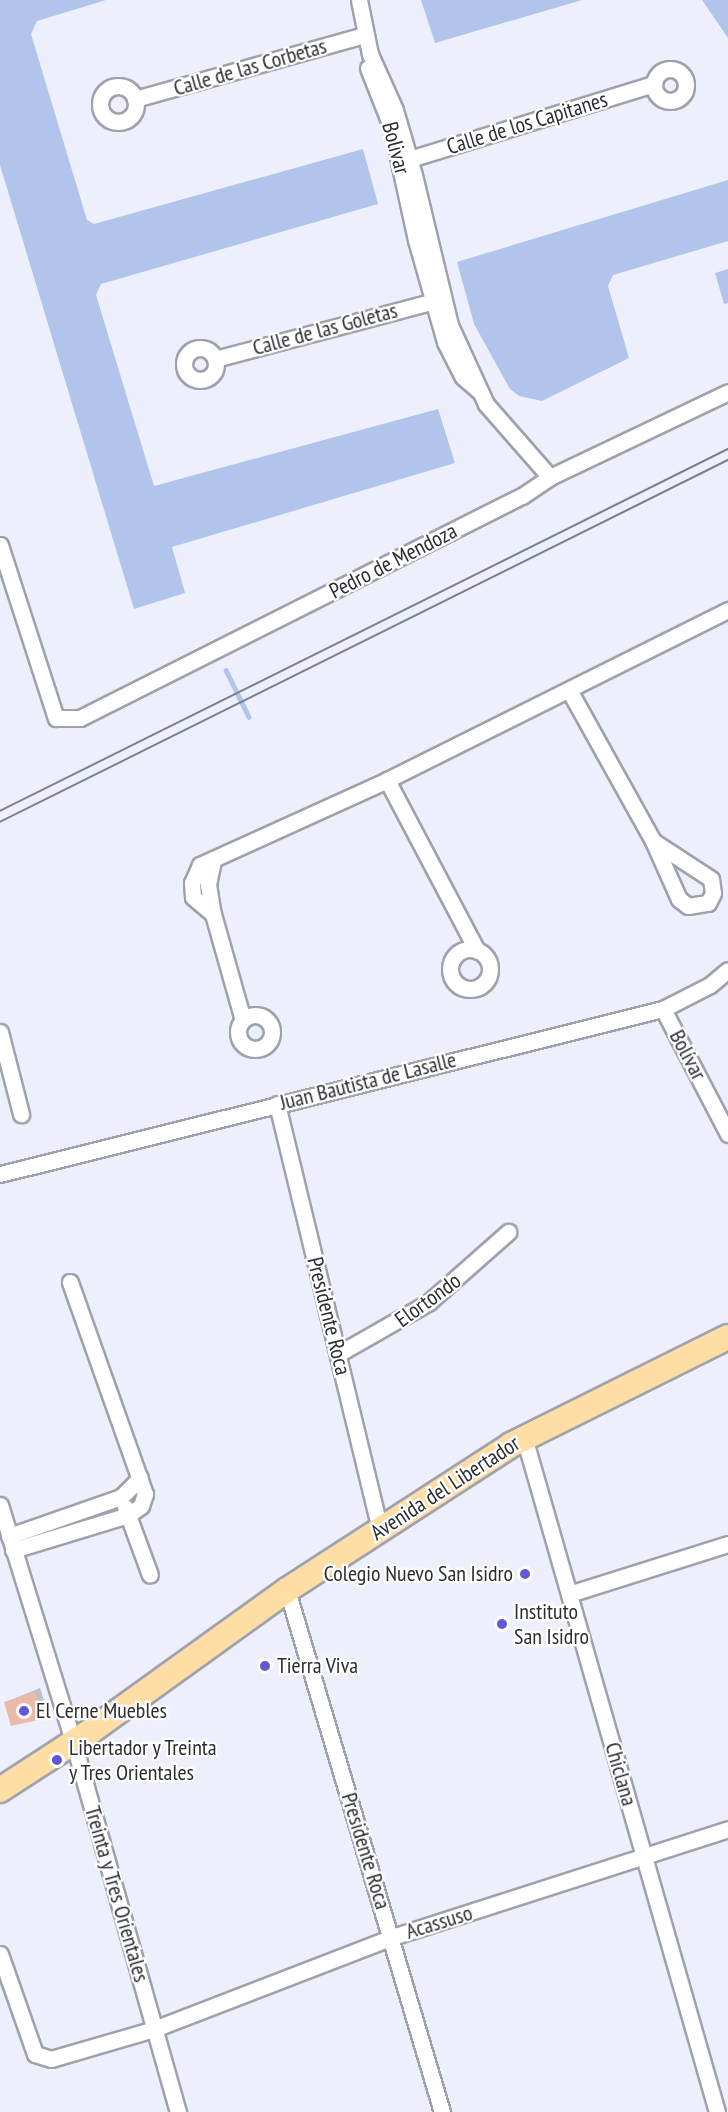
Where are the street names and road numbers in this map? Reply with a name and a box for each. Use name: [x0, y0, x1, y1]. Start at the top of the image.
street label: Calle de las Corbetas: [171, 33, 329, 101]
street label: Calle de los Capitanes: [443, 86, 611, 160]
street label: Bolivar: [376, 119, 416, 177]
street label: Calle de las Goletas: [250, 297, 400, 361]
street label: Pedro de Mendoza: [325, 518, 461, 604]
street label: Bolívar: [664, 1025, 712, 1085]
street label: Juan Bautista de Lasalle: [277, 1046, 459, 1116]
street label: Presidente Roca: [302, 1254, 356, 1378]
street label: Elortondo: [390, 1267, 466, 1333]
street label: Avenida del Libertador: [366, 1430, 524, 1546]
street label: Chiclana: [599, 1739, 643, 1809]
street label: Presidente Roca: [336, 1790, 396, 1912]
street label: Treinta y Tres Orientales: [79, 1802, 155, 1986]
street label: Acassuso: [403, 1899, 475, 1945]

